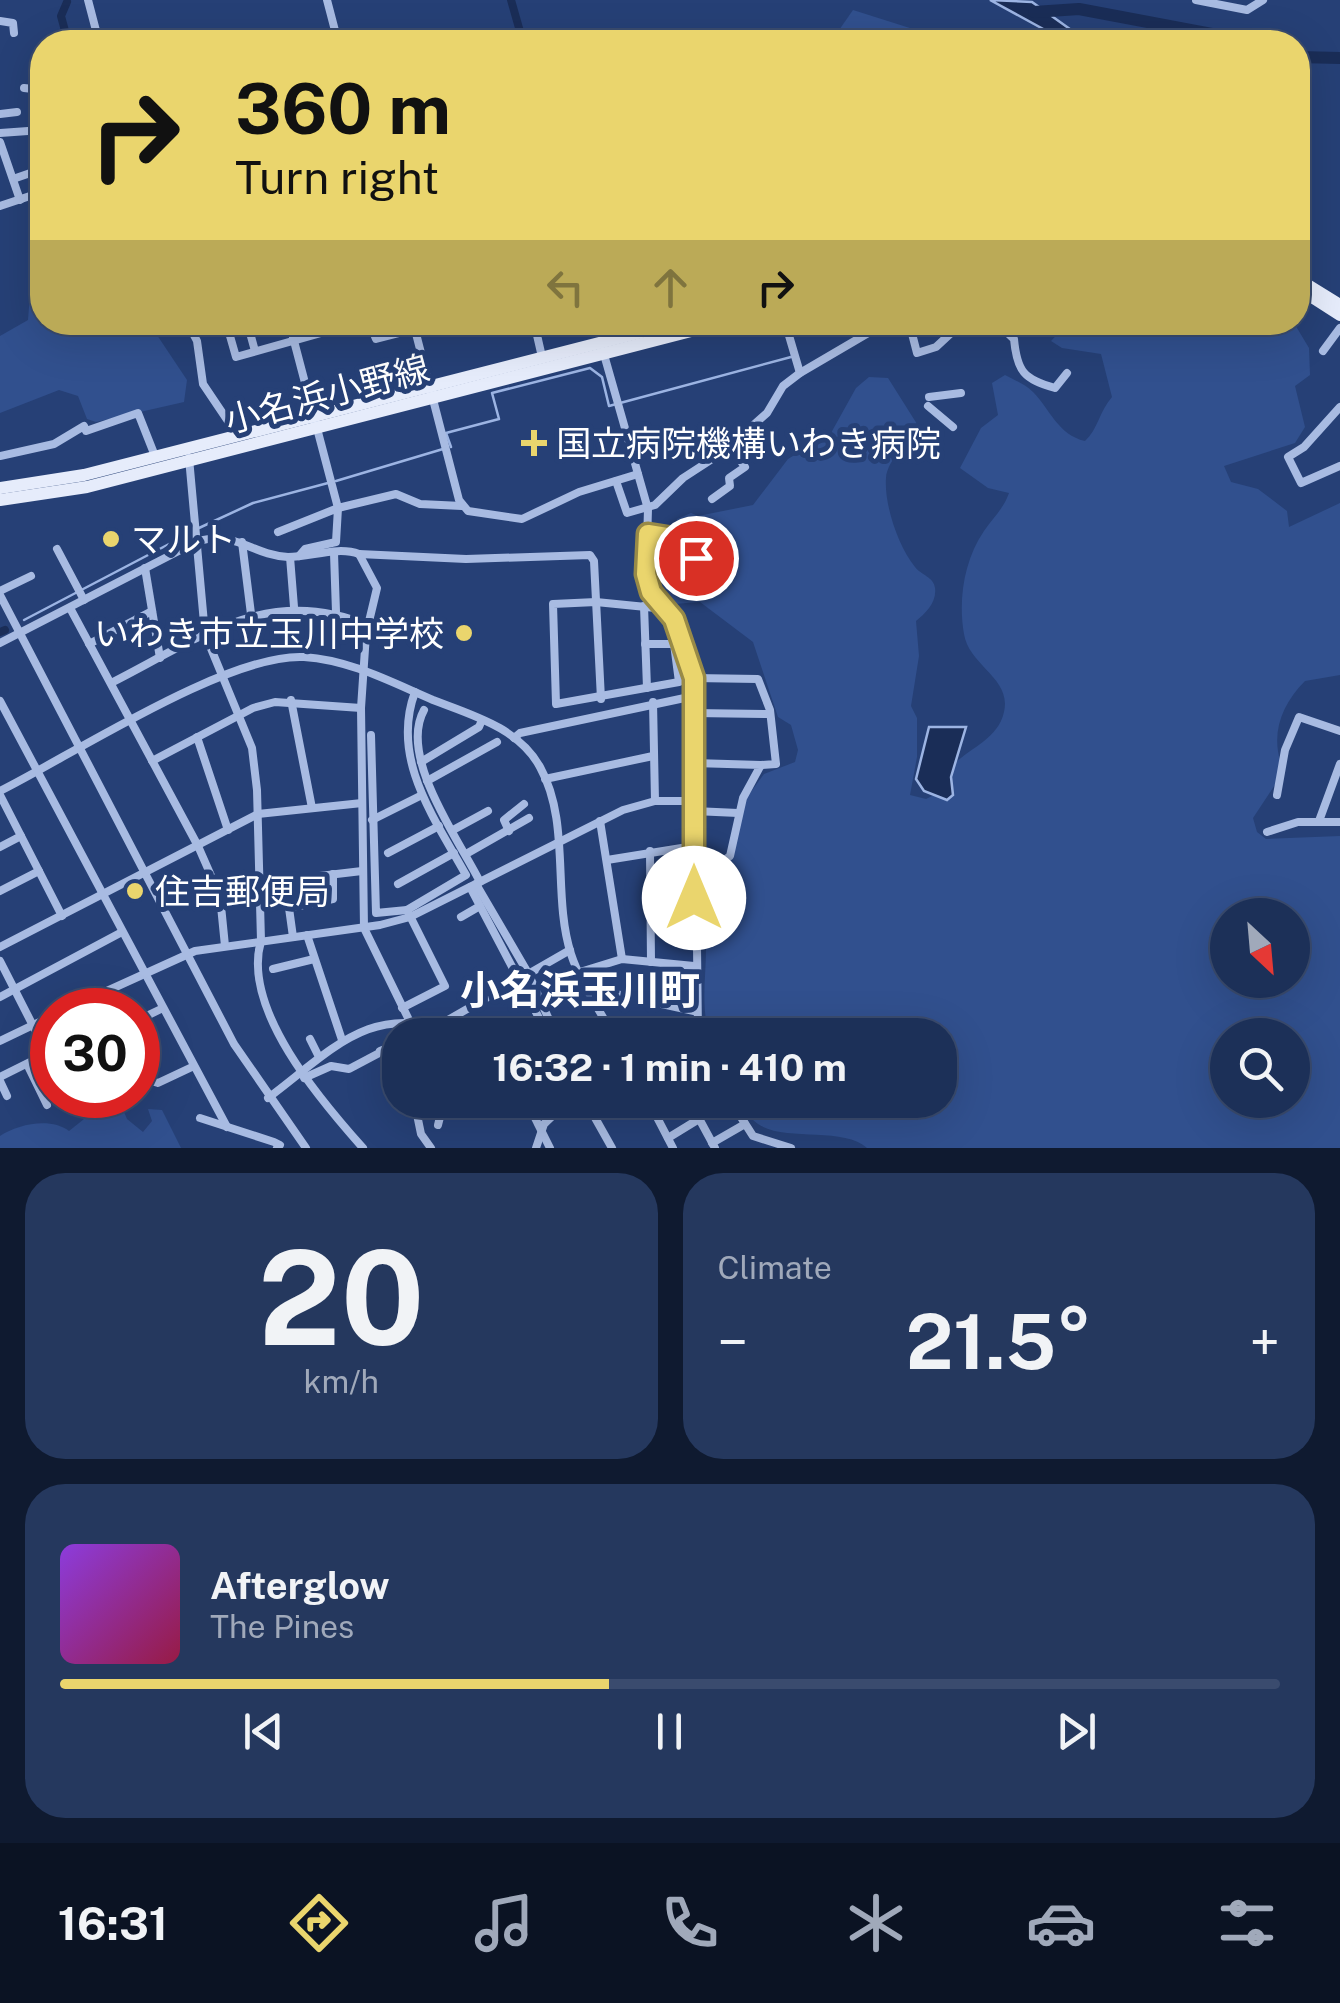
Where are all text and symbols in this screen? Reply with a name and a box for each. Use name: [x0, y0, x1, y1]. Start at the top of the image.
text: 360 m: [235, 67, 451, 150]
icon: right: [70, 70, 200, 200]
text: Turn right: [235, 151, 439, 204]
icon: left: [538, 260, 593, 315]
icon: ahead: [643, 260, 698, 315]
icon: right: [748, 260, 803, 315]
street label: 小名浜小野線: [220, 347, 434, 441]
place label: 国立病院機構いわき病院: [556, 423, 941, 464]
marker: 国立病院機構いわき病院: [521, 430, 547, 456]
pin: [654, 516, 739, 601]
place label: マルト: [131, 519, 236, 560]
marker: マルト: [100, 528, 122, 550]
icon: arrive: [669, 531, 724, 586]
place label: いわき市立玉川中学校: [94, 613, 444, 654]
marker: いわき市立玉川中学校: [453, 622, 475, 644]
position arrow: [642, 846, 746, 950]
place label: 住吉郵便局: [155, 871, 330, 912]
marker: 住吉郵便局: [124, 880, 146, 902]
north arrow: [1210, 898, 1310, 998]
map controls: [1210, 898, 1310, 1118]
district label: 小名浜玉川町: [460, 966, 700, 1013]
speed limit sign: 30: [30, 988, 160, 1118]
button: search: [1210, 1018, 1310, 1118]
text: 16:32 · 1 min · 410 m: [492, 1045, 847, 1090]
text: 20: [258, 1222, 424, 1374]
text: Climate: [718, 1249, 832, 1286]
text: 21.5°: [906, 1298, 1092, 1386]
text: −: [718, 1310, 748, 1374]
text: +: [1250, 1310, 1280, 1374]
text: km/h: [304, 1363, 379, 1400]
text: Afterglow: [210, 1563, 390, 1608]
text: The Pines: [210, 1608, 354, 1645]
icon: previous: [236, 1704, 291, 1759]
icon: pause: [642, 1704, 697, 1759]
icon: next: [1049, 1704, 1104, 1759]
icon: directions: [284, 1888, 354, 1958]
icon: music: [469, 1888, 539, 1958]
icon: phone: [655, 1888, 725, 1958]
icon: climate: [841, 1888, 911, 1958]
icon: car: [1026, 1888, 1096, 1958]
icon: filters: [1212, 1888, 1282, 1958]
text: 16:31: [58, 1897, 168, 1950]

